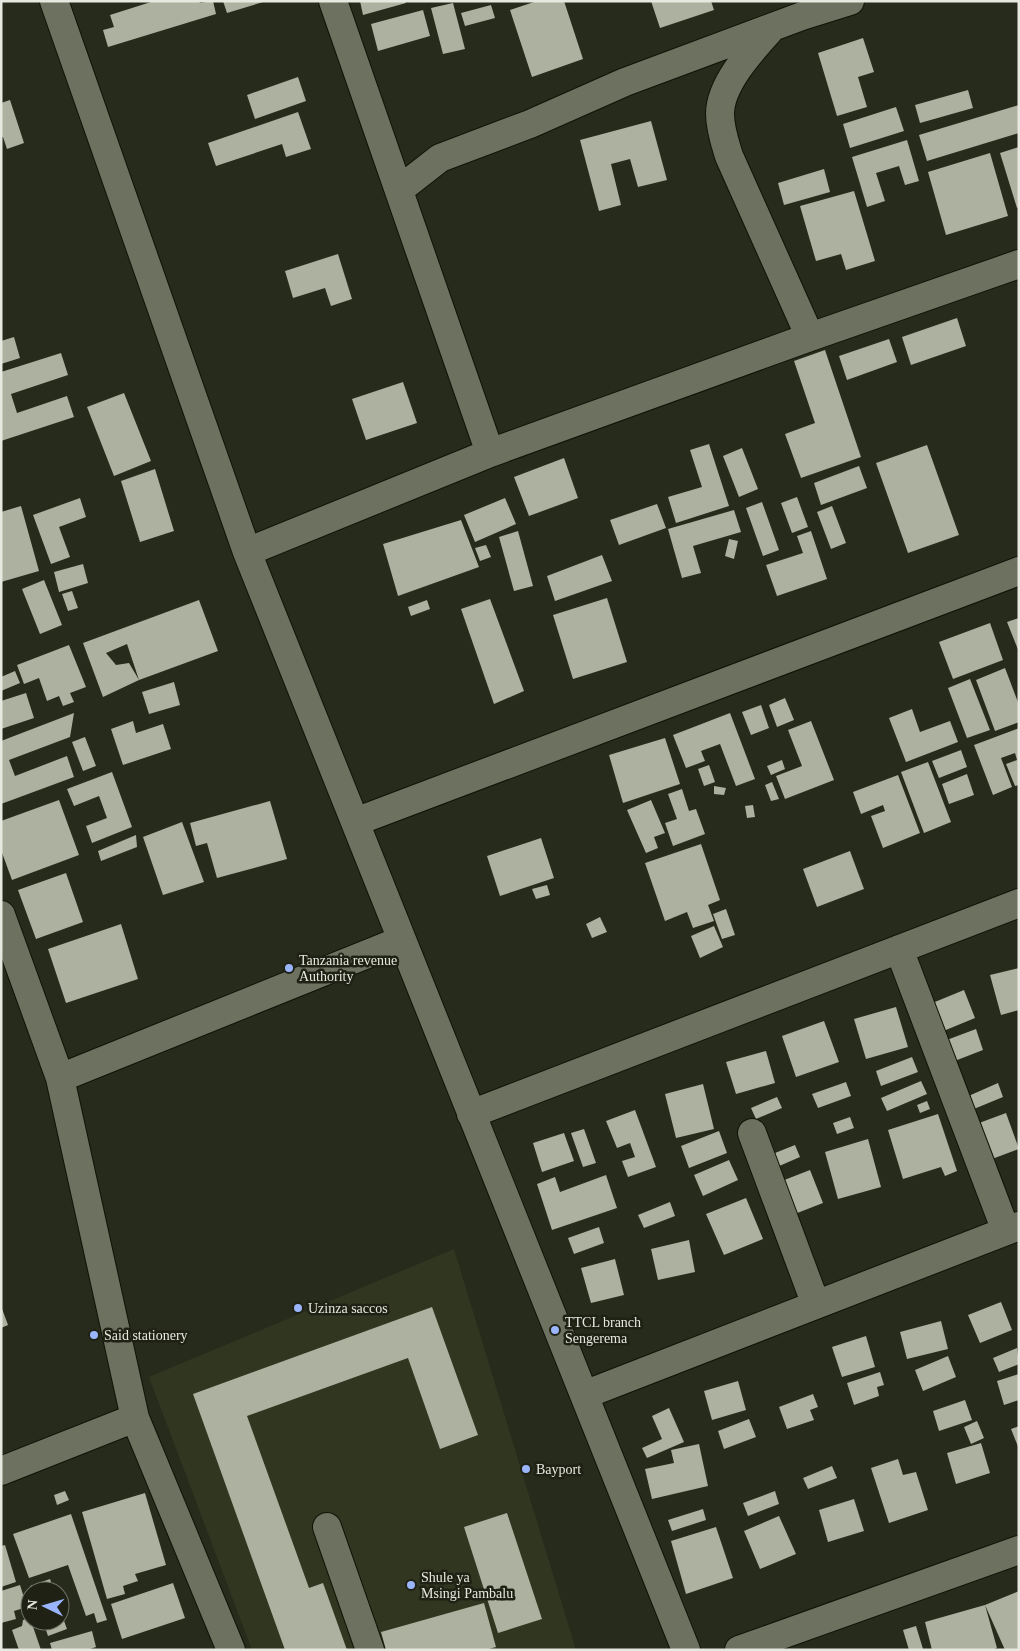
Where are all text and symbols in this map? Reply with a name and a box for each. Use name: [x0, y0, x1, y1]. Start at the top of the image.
place label: Tanzania revenue Authority: [299, 953, 397, 984]
marker: Tanzania revenue Authority: [283, 962, 295, 974]
place label: Uzinza saccos: [308, 1301, 388, 1316]
marker: Uzinza saccos: [292, 1302, 304, 1314]
place label: TTCL branch Sengerema: [565, 1315, 641, 1346]
marker: TTCL branch Sengerema: [549, 1324, 561, 1336]
place label: Said stationery: [104, 1328, 188, 1343]
marker: Said stationery: [88, 1329, 100, 1341]
place label: Bayport: [536, 1462, 581, 1477]
marker: Bayport: [520, 1463, 532, 1475]
place label: Shule ya Msingi Pambalu: [421, 1570, 513, 1601]
marker: Shule ya Msingi Pambalu: [405, 1579, 417, 1591]
north arrow: [20, 1581, 70, 1631]
text: N: [25, 1599, 40, 1611]

